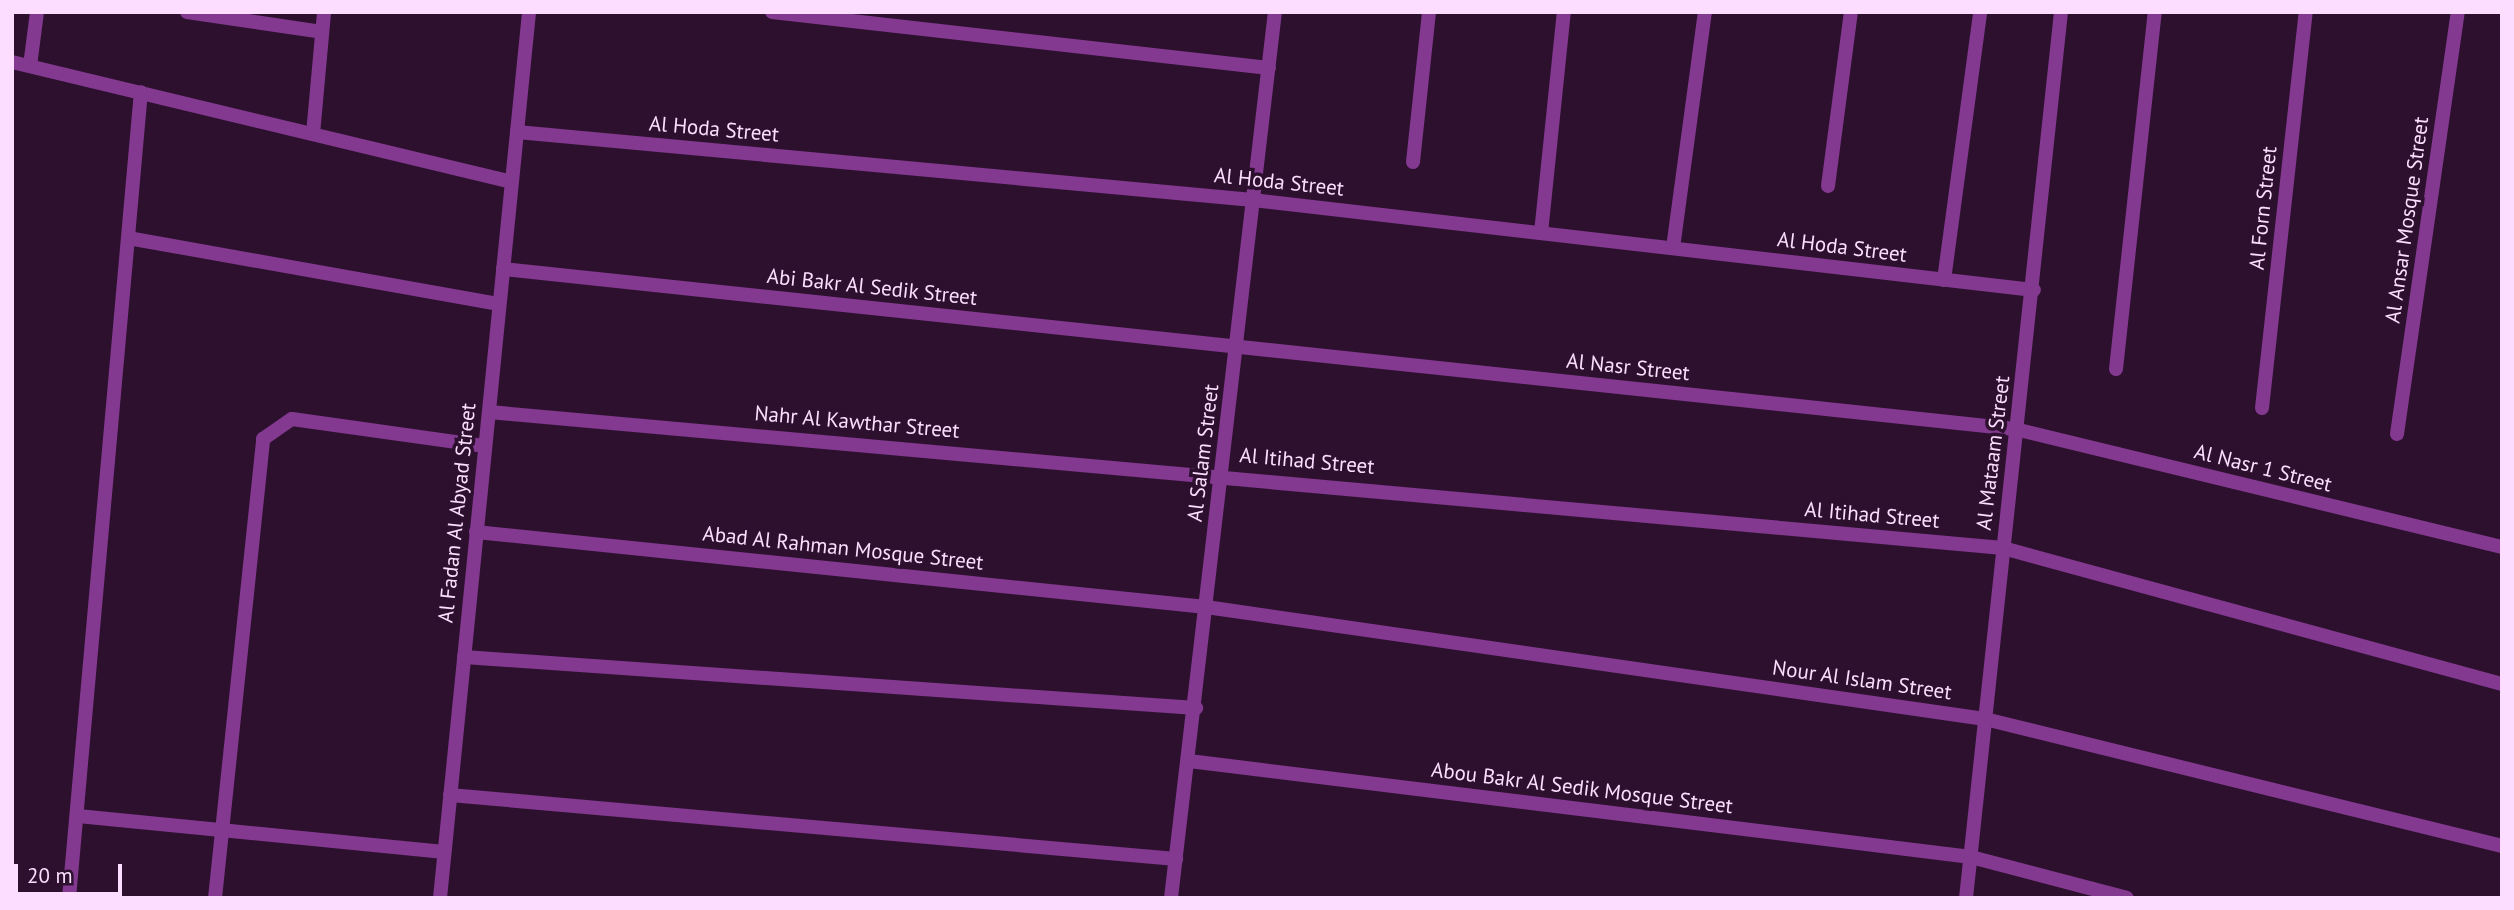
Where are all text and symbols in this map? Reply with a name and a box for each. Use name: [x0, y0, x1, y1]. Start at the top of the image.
street label: Al Hoda Street: [648, 111, 780, 147]
street label: Al Ansar Mosque Street: [2380, 115, 2434, 325]
street label: Al Forn Street: [2244, 145, 2282, 271]
street label: Al Hoda Street: [1213, 163, 1345, 201]
street label: Al Hoda Street: [1776, 227, 1908, 267]
street label: Abi Bakr Al Sedik Street: [765, 263, 979, 311]
street label: Al Nasr Street: [1565, 348, 1691, 386]
street label: Al Mataam Street: [1971, 374, 2015, 532]
street label: Al Salam Street: [1182, 383, 1224, 523]
street label: Nahr Al Kawthar Street: [753, 400, 961, 444]
street label: Al Fadan Al Abyad Street: [433, 401, 481, 625]
street label: Al Nasr 1 Street: [2192, 439, 2334, 497]
street label: Al Itihad Street: [1238, 443, 1376, 479]
street label: Al Itihad Street: [1803, 497, 1941, 533]
street label: Abad Al Rahman Mosque Street: [701, 521, 985, 575]
street label: Nour Al Islam Street: [1770, 655, 1954, 705]
street label: Abou Bakr Al Sedik Mosque Street: [1429, 757, 1735, 819]
scale bar: [18, 850, 126, 894]
text: 20 m: [27, 862, 73, 889]

